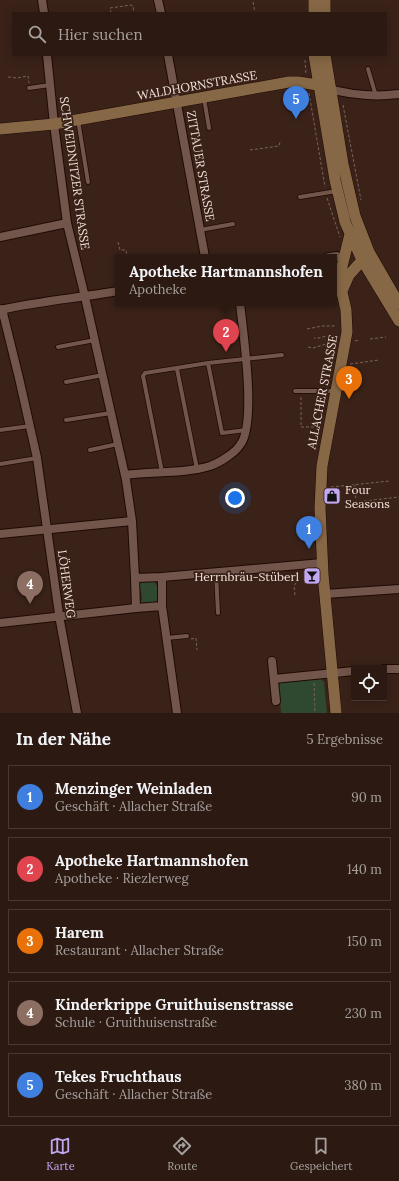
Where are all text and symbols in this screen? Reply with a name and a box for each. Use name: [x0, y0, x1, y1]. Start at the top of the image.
search box: [12, 12, 387, 56]
icon: search: [26, 23, 48, 45]
text: Hier suchen: [58, 25, 142, 44]
street label: WALDHORNSTRASSE: [136, 67, 258, 103]
pin: 5: [283, 86, 309, 119]
street label: SCHWEIDNITZER STRASSE: [57, 96, 93, 250]
street label: ZITTAUER STRASSE: [184, 110, 218, 222]
popup: [115, 254, 337, 306]
text: Apotheke Hartmannshofen: [129, 262, 323, 281]
text: Apotheke: [129, 281, 187, 298]
pin: 2: [213, 319, 239, 352]
street label: ALLACHER STRASSE: [303, 334, 340, 451]
pin: 3: [336, 366, 362, 399]
place label: Four Seasons: [345, 482, 390, 511]
shop icon: Four Seasons: [322, 486, 342, 506]
your location: [225, 488, 245, 508]
pin: 1: [296, 516, 322, 549]
street label: LÖHERWEG: [55, 549, 79, 619]
bar icon: Herrnbräu-Stüberl: [302, 566, 322, 586]
place label: Herrnbräu-Stüberl: [194, 569, 299, 584]
pin: 4: [17, 571, 43, 604]
map controls: [351, 665, 387, 701]
button: locate: [351, 665, 387, 701]
text: In der Nähe: [16, 728, 111, 750]
text: 5 Ergebnisse: [306, 731, 383, 748]
text: Menzinger Weinladen: [55, 779, 212, 798]
text: 1: [27, 789, 33, 806]
text: 90 m: [351, 789, 382, 806]
text: Geschäft · Allacher Straße: [55, 798, 212, 815]
text: Apotheke Hartmannshofen: [55, 851, 249, 870]
text: 2: [27, 861, 33, 878]
text: 140 m: [347, 861, 382, 878]
text: Apotheke · Riezlerweg: [55, 870, 189, 887]
text: Harem: [55, 923, 104, 942]
text: 3: [26, 933, 34, 950]
text: 150 m: [347, 933, 382, 950]
text: Restaurant · Allacher Straße: [55, 942, 224, 959]
text: Kinderkrippe Gruithuisenstrasse: [55, 995, 293, 1014]
text: 4: [26, 1005, 34, 1022]
text: 230 m: [345, 1005, 382, 1022]
text: Schule · Gruithuisenstraße: [55, 1014, 217, 1031]
text: Tekes Fruchthaus: [55, 1067, 182, 1086]
text: 5: [26, 1077, 34, 1094]
text: 380 m: [344, 1077, 382, 1094]
text: Geschäft · Allacher Straße: [55, 1086, 212, 1103]
tab: Karte: [46, 1135, 75, 1173]
tab: Route: [167, 1135, 197, 1173]
tab: Gespeichert: [290, 1135, 353, 1173]

